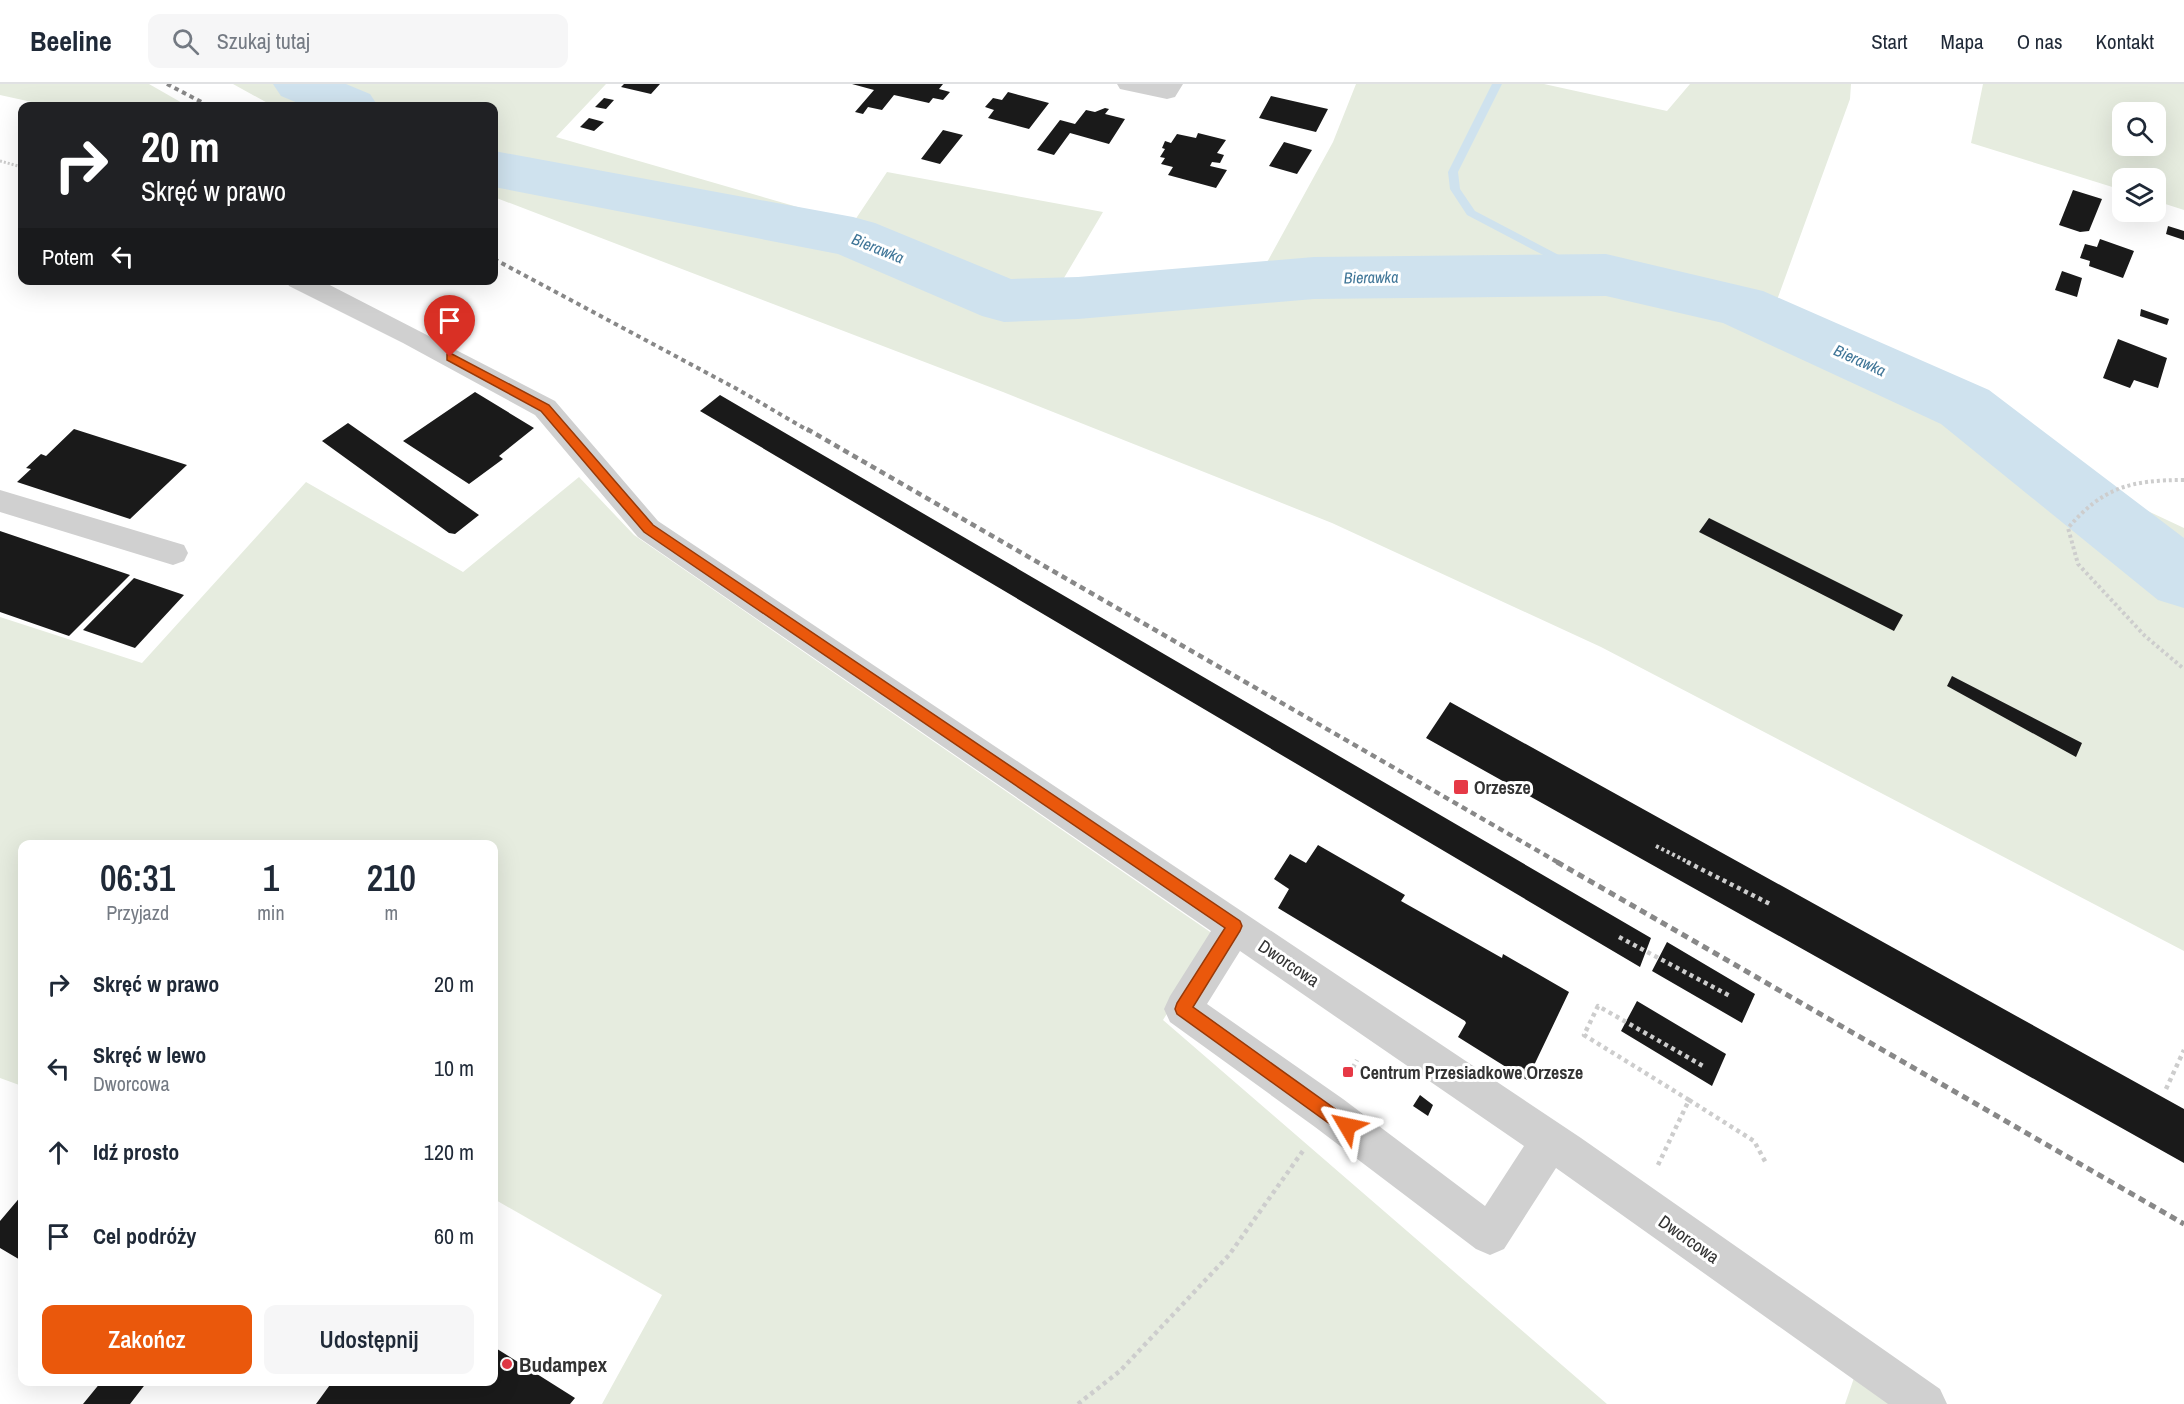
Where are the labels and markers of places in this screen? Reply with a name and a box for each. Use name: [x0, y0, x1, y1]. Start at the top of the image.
pin: [424, 295, 475, 357]
place label: Orzesze: [1474, 775, 1531, 800]
marker: Orzesze: [1452, 778, 1470, 796]
place label: Centrum Przesiadkowe Orzesze: [1360, 1060, 1583, 1085]
marker: Centrum Przesiadkowe Orzesze: [1341, 1065, 1355, 1079]
place label: Budampex: [519, 1350, 607, 1379]
marker: Budampex: [500, 1357, 514, 1371]

